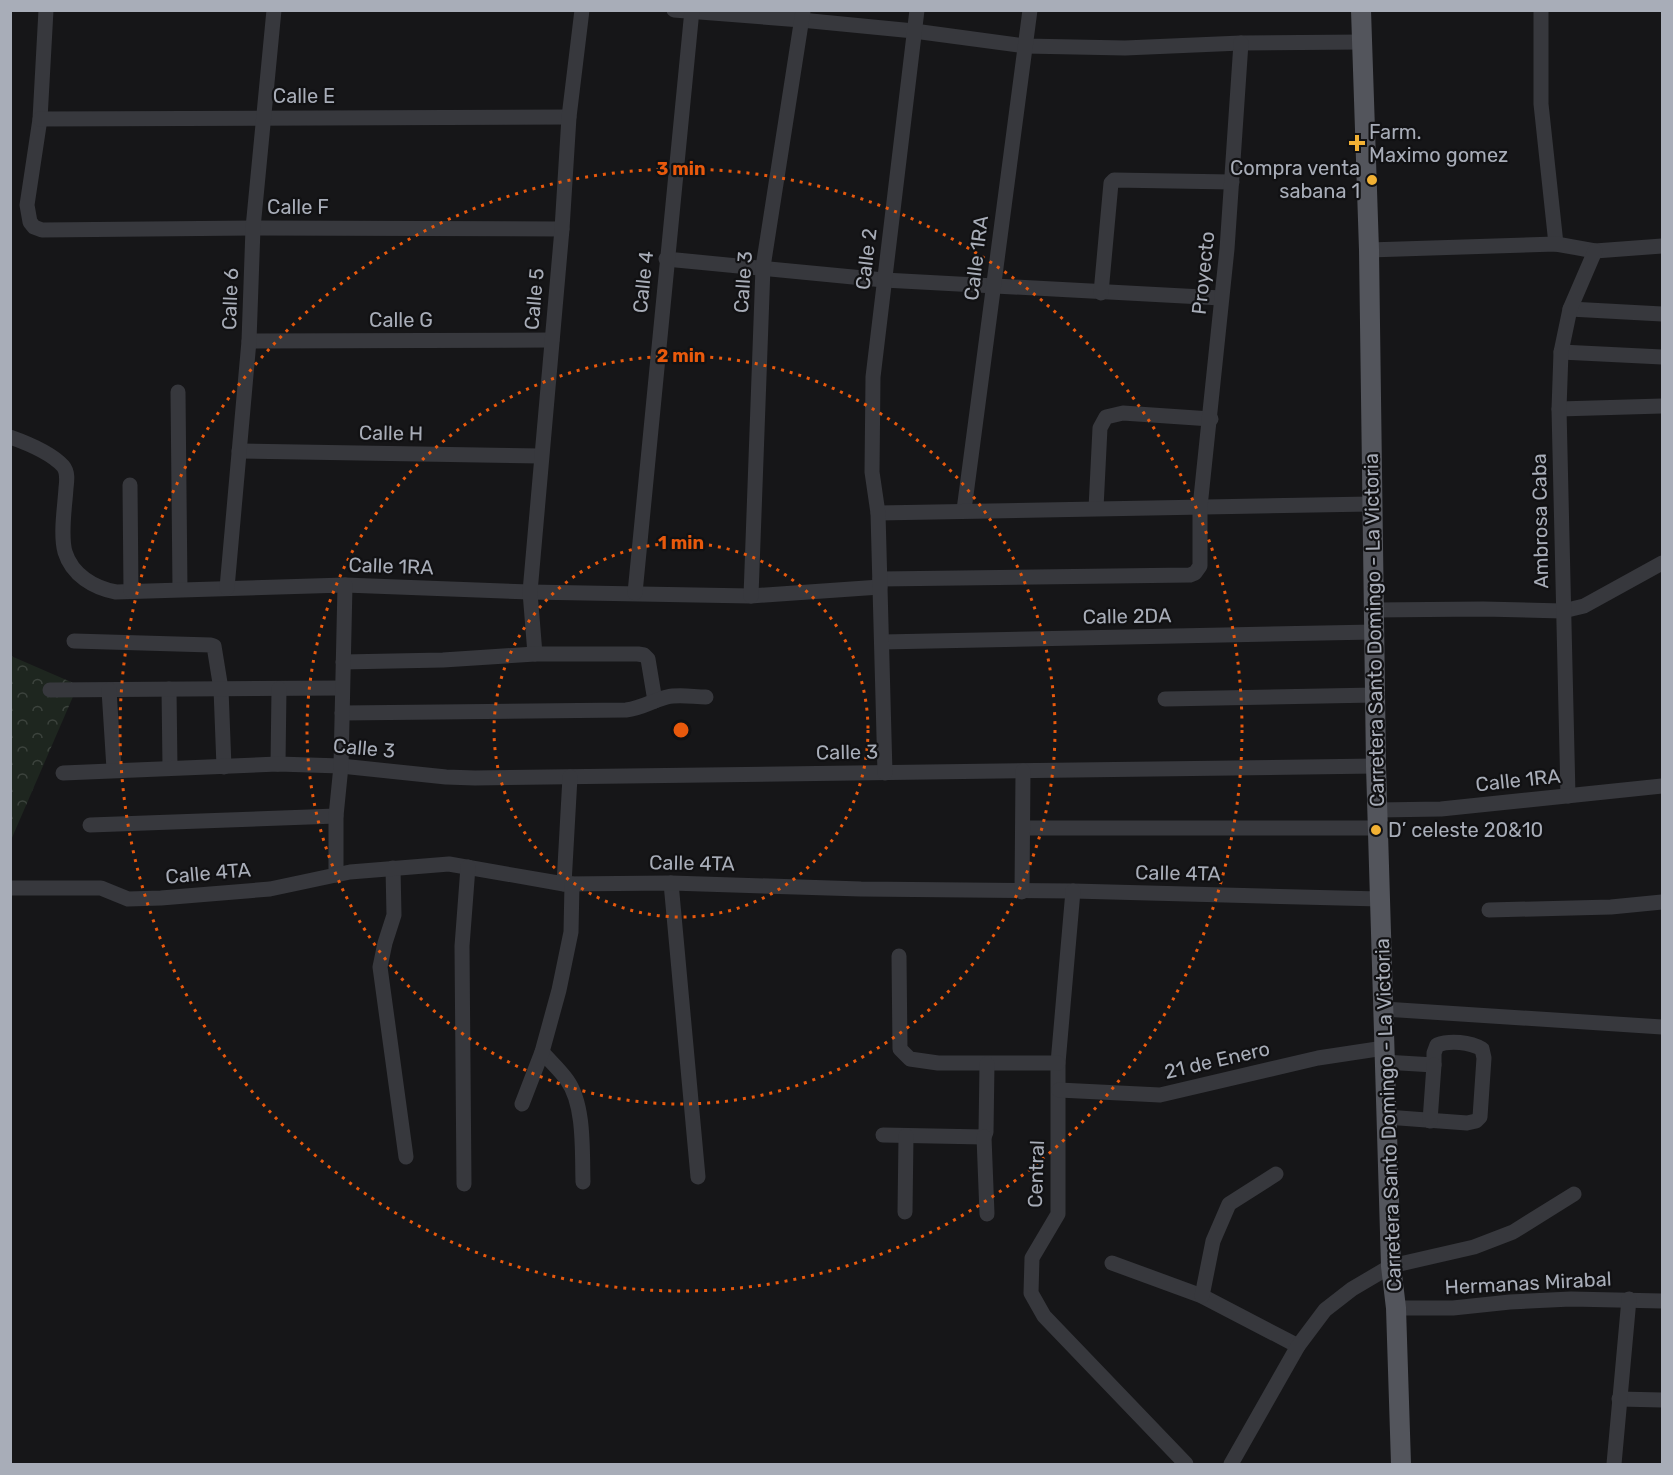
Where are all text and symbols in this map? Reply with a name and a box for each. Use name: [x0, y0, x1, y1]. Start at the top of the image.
street label: Calle E: [273, 84, 335, 108]
place label: Farm. Maximo gomez: [1369, 120, 1508, 167]
marker: Farm. Maximo gomez: [1350, 136, 1364, 150]
place label: Compra venta sabana 1: [1230, 156, 1360, 203]
text: 3 min: [657, 158, 705, 180]
marker: Compra venta sabana 1: [1365, 173, 1379, 187]
street label: Calle F: [267, 195, 329, 219]
street label: Calle 1RA: [959, 214, 993, 302]
street label: Calle 2: [850, 227, 882, 291]
street label: Proyecto: [1187, 230, 1219, 316]
street label: Calle 4: [628, 250, 658, 314]
street label: Calle 3: [729, 250, 757, 314]
street label: Calle 6: [217, 267, 243, 331]
street label: Calle 5: [519, 267, 549, 331]
street label: Calle G: [369, 308, 433, 332]
text: 2 min: [657, 345, 705, 367]
street label: Calle H: [359, 420, 423, 446]
street label: Carretera Santo Domingo - La Victoria: [1359, 453, 1389, 807]
street label: Ambrosa Caba: [1527, 453, 1553, 589]
text: 1 min: [658, 532, 704, 554]
street label: Calle 1RA: [348, 553, 434, 579]
street label: Calle 2DA: [1082, 603, 1172, 629]
centre of rings: [671, 720, 691, 740]
street label: Calle 3: [332, 733, 396, 763]
street label: Calle 3: [816, 739, 878, 765]
street label: Calle 1RA: [1474, 764, 1562, 796]
place label: D’ celeste 20&10: [1388, 818, 1543, 842]
marker: D’ celeste 20&10: [1369, 823, 1383, 837]
street label: Calle 4TA: [649, 850, 735, 876]
street label: Calle 4TA: [164, 857, 252, 889]
street label: Calle 4TA: [1135, 860, 1221, 886]
street label: Carretera Santo Domingo - La Victoria: [1370, 938, 1406, 1292]
street label: 21 de Enero: [1162, 1036, 1272, 1084]
street label: Central: [1023, 1140, 1049, 1208]
street label: Hermanas Mirabal: [1444, 1267, 1612, 1299]

